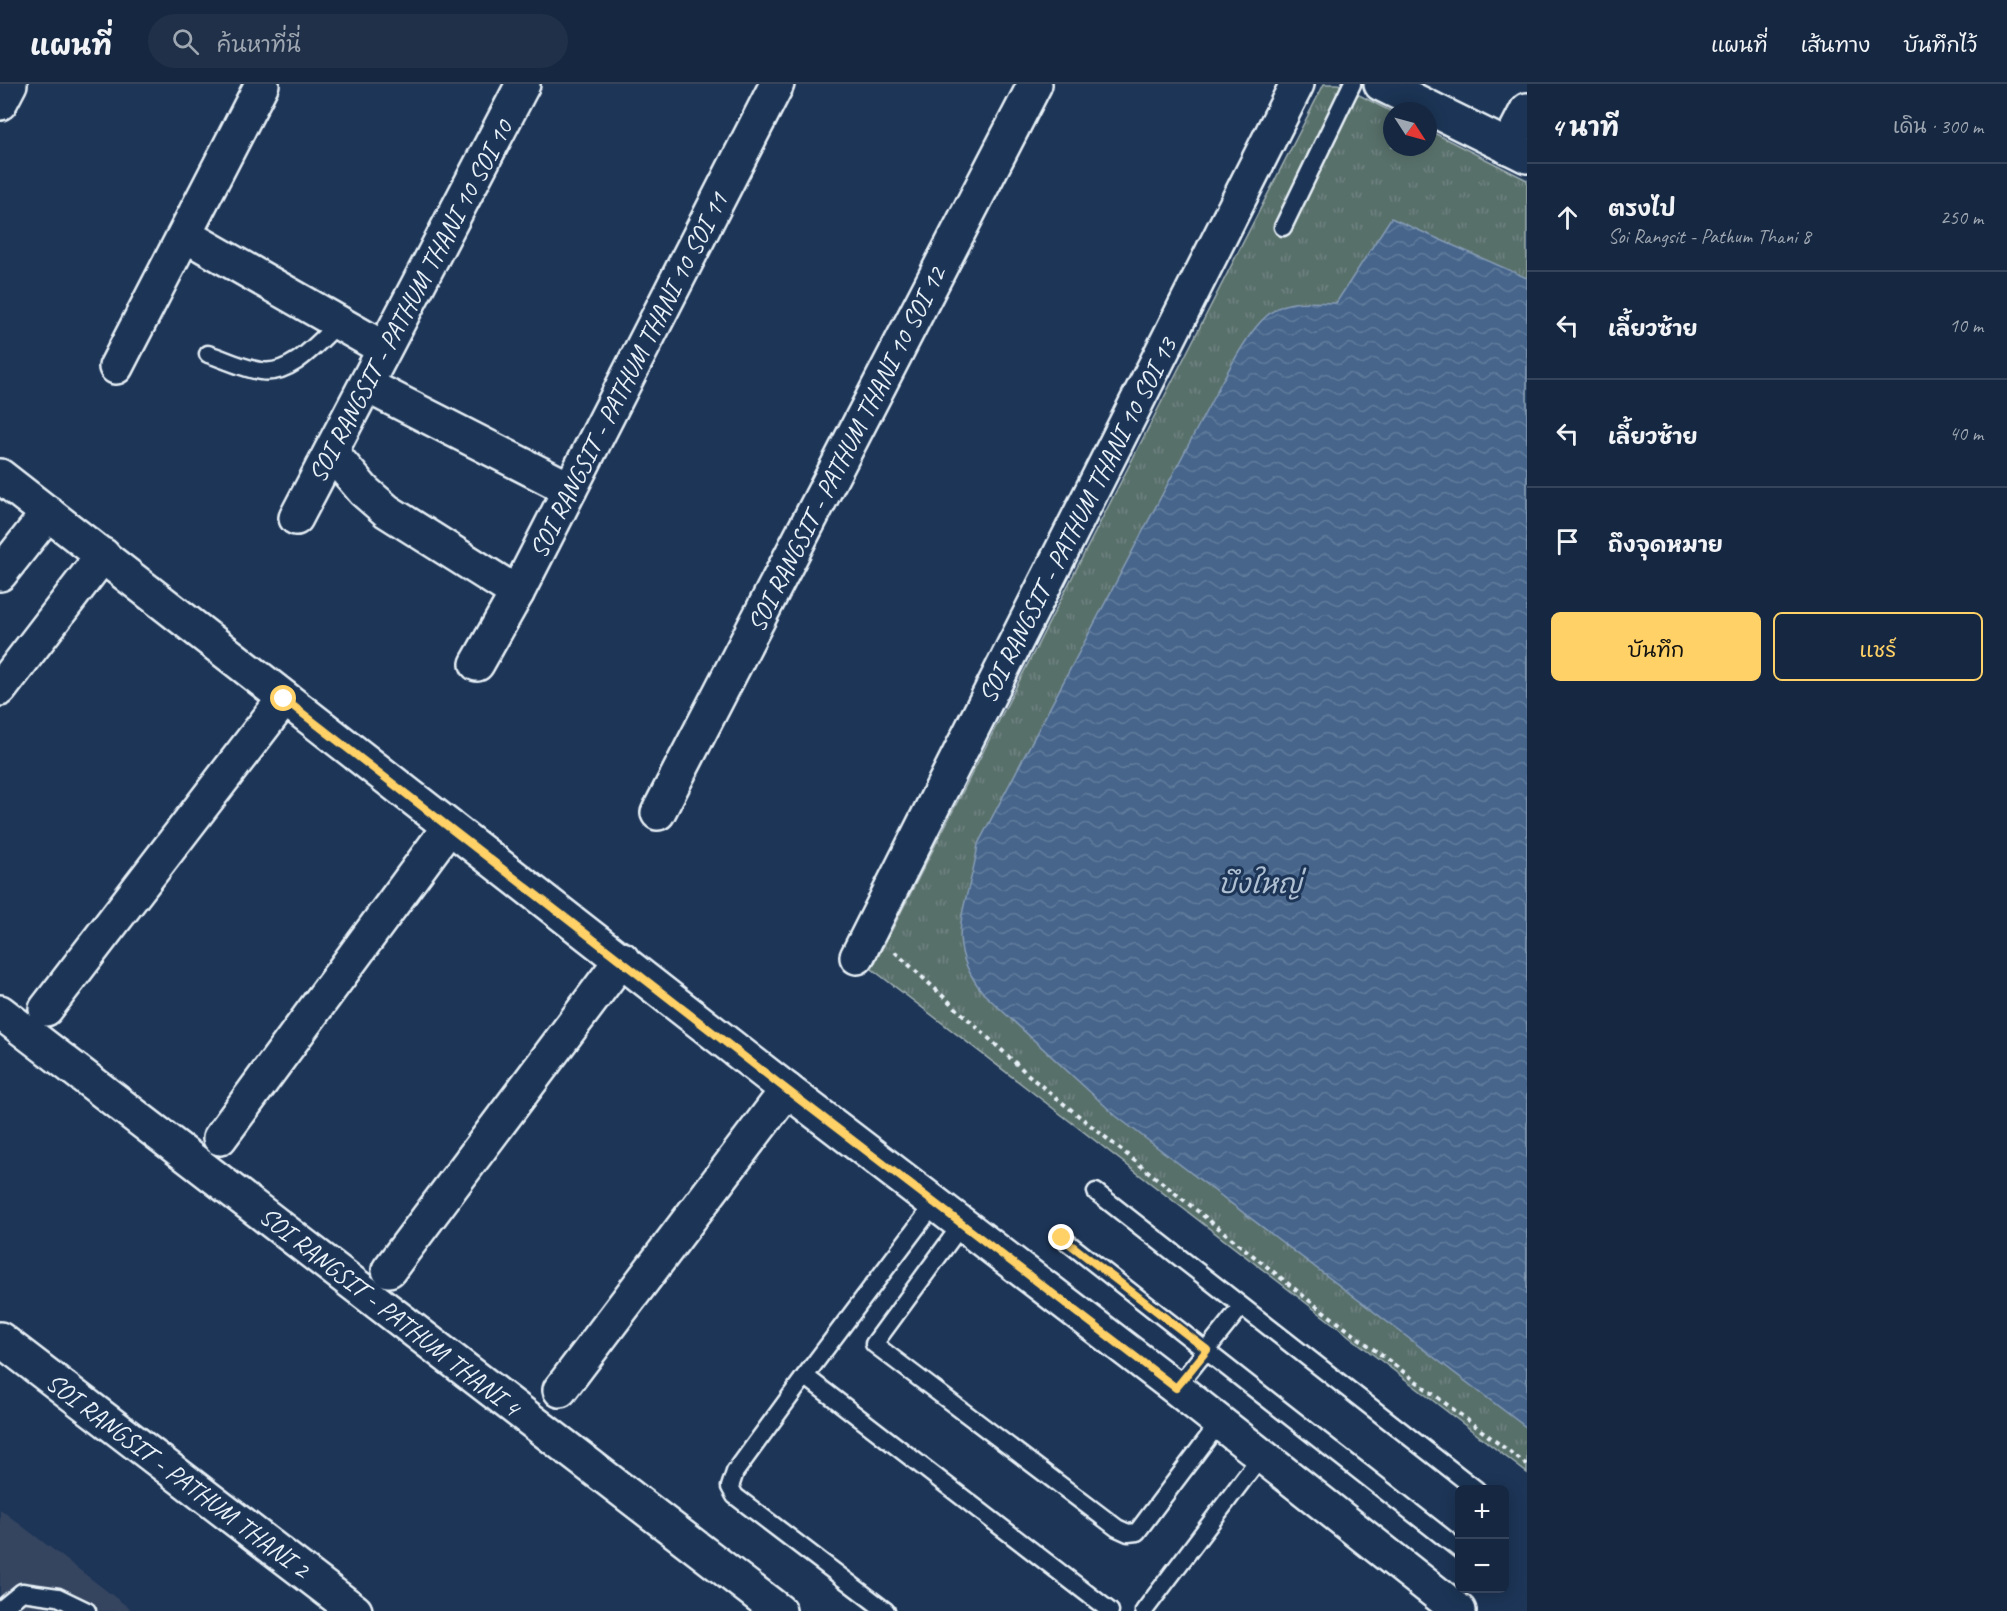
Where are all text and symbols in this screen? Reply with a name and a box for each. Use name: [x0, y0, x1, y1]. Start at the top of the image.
search box: [148, 14, 568, 68]
icon: search: [169, 25, 202, 58]
text: แผนที่: [30, 28, 112, 63]
text: ค้นหาที่นี่: [217, 31, 301, 59]
text: แผนที่: [1711, 32, 1768, 58]
text: เส้นทาง: [1801, 32, 1870, 58]
text: บันทึกไว้: [1903, 32, 1977, 58]
north arrow: [1383, 102, 1437, 156]
text: 4 นาที: [1551, 111, 1619, 144]
street label: SOI RANGSIT - PATHUM THANI 10 SOI 10: [301, 112, 521, 488]
text: เดิน · 300 m: [1893, 114, 1983, 139]
street label: SOI RANGSIT - PATHUM THANI 10 SOI 11: [522, 186, 736, 563]
text: ตรงไป: [1608, 195, 1676, 223]
icon: ahead: [1551, 201, 1584, 234]
text: 250 m: [1940, 205, 1983, 230]
text: Soi Rangsit - Pathum Thani 8: [1608, 224, 1811, 249]
street label: SOI RANGSIT - PATHUM THANI 10 SOI 12: [740, 259, 954, 637]
icon: left: [1551, 309, 1584, 342]
text: 10 m: [1949, 313, 1983, 338]
text: เลี้ยวซ้าย: [1608, 315, 1698, 343]
street label: SOI RANGSIT - PATHUM THANI 10 SOI 13: [971, 330, 1185, 708]
icon: left: [1551, 417, 1584, 450]
text: 40 m: [1949, 421, 1983, 446]
text: เลี้ยวซ้าย: [1608, 423, 1698, 451]
icon: arrive: [1551, 525, 1584, 558]
text: ถึงจุดหมาย: [1608, 531, 1723, 559]
button: บันทึก: [1551, 612, 1761, 681]
button: แชร์: [1773, 612, 1983, 681]
route start: [270, 685, 296, 711]
water label: บึงใหญ่: [1218, 866, 1307, 901]
street label: SOI RANGSIT - PATHUM THANI 4: [253, 1199, 528, 1425]
route end: [1048, 1224, 1074, 1250]
street label: SOI RANGSIT - PATHUM THANI 2: [39, 1365, 318, 1587]
map controls: [1455, 1485, 1509, 1593]
button: +: [1455, 1485, 1509, 1539]
button: −: [1455, 1539, 1509, 1593]

